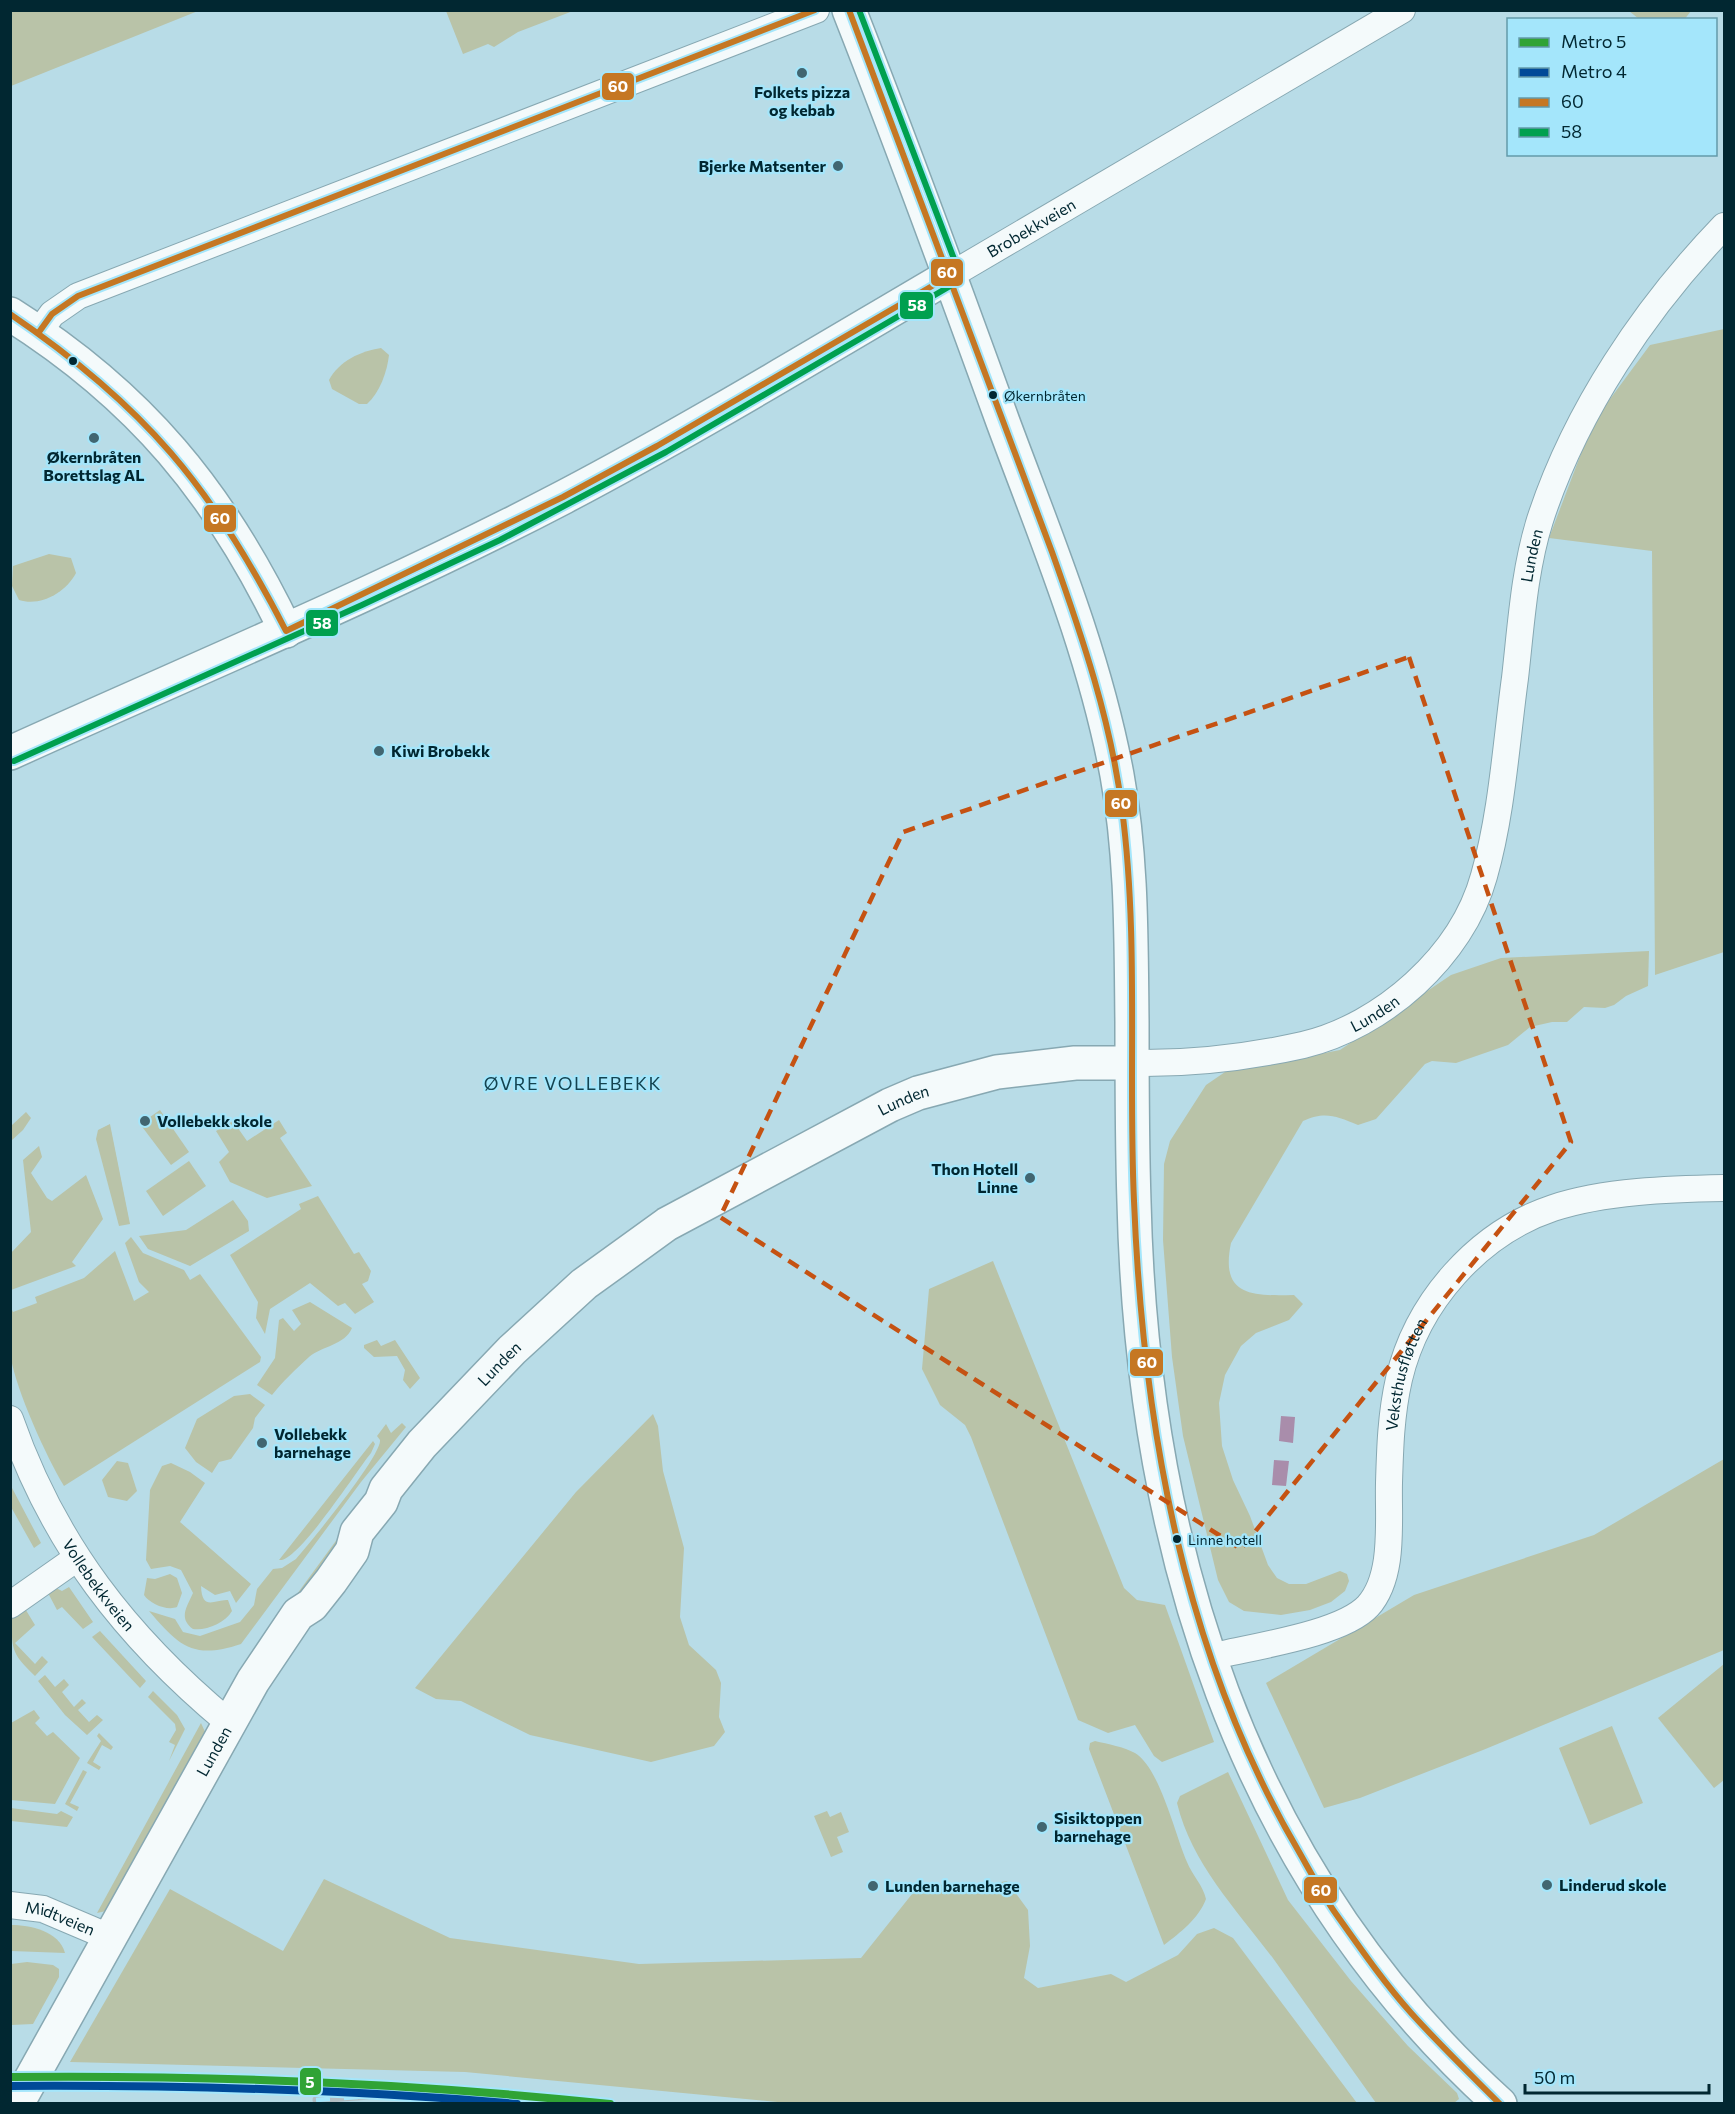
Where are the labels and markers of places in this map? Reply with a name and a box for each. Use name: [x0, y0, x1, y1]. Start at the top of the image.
marker: Folkets pizza og kebab: [795, 66, 809, 80]
place label: Folkets pizza og kebab: [754, 82, 850, 119]
place label: Bjerke Matsenter: [698, 156, 826, 175]
marker: Bjerke Matsenter: [831, 159, 845, 173]
unlabelled marker: [67, 355, 79, 367]
place label: Økernbråten: [1004, 387, 1086, 404]
marker: Økernbråten: [987, 389, 999, 401]
marker: Økernbråten Borettslag AL: [87, 431, 101, 445]
place label: Økernbråten Borettslag AL: [43, 447, 145, 484]
place label: Kiwi Brobekk: [391, 741, 491, 760]
marker: Kiwi Brobekk: [372, 744, 386, 758]
place label: Vollebekk skole: [157, 1111, 272, 1130]
marker: Vollebekk skole: [138, 1114, 152, 1128]
place label: Thon Hotell Linne: [931, 1159, 1018, 1196]
marker: Thon Hotell Linne: [1023, 1171, 1037, 1185]
place label: Vollebekk barnehage: [274, 1424, 351, 1461]
marker: Vollebekk barnehage: [255, 1436, 269, 1450]
place label: Linne hotell: [1188, 1531, 1262, 1548]
marker: Linne hotell: [1171, 1533, 1183, 1545]
place label: Sisiktoppen barnehage: [1054, 1808, 1142, 1845]
marker: Sisiktoppen barnehage: [1035, 1820, 1049, 1834]
place label: Linderud skole: [1559, 1875, 1667, 1894]
place label: Lunden barnehage: [885, 1876, 1020, 1895]
marker: Linderud skole: [1540, 1878, 1554, 1892]
marker: Lunden barnehage: [866, 1879, 880, 1893]

